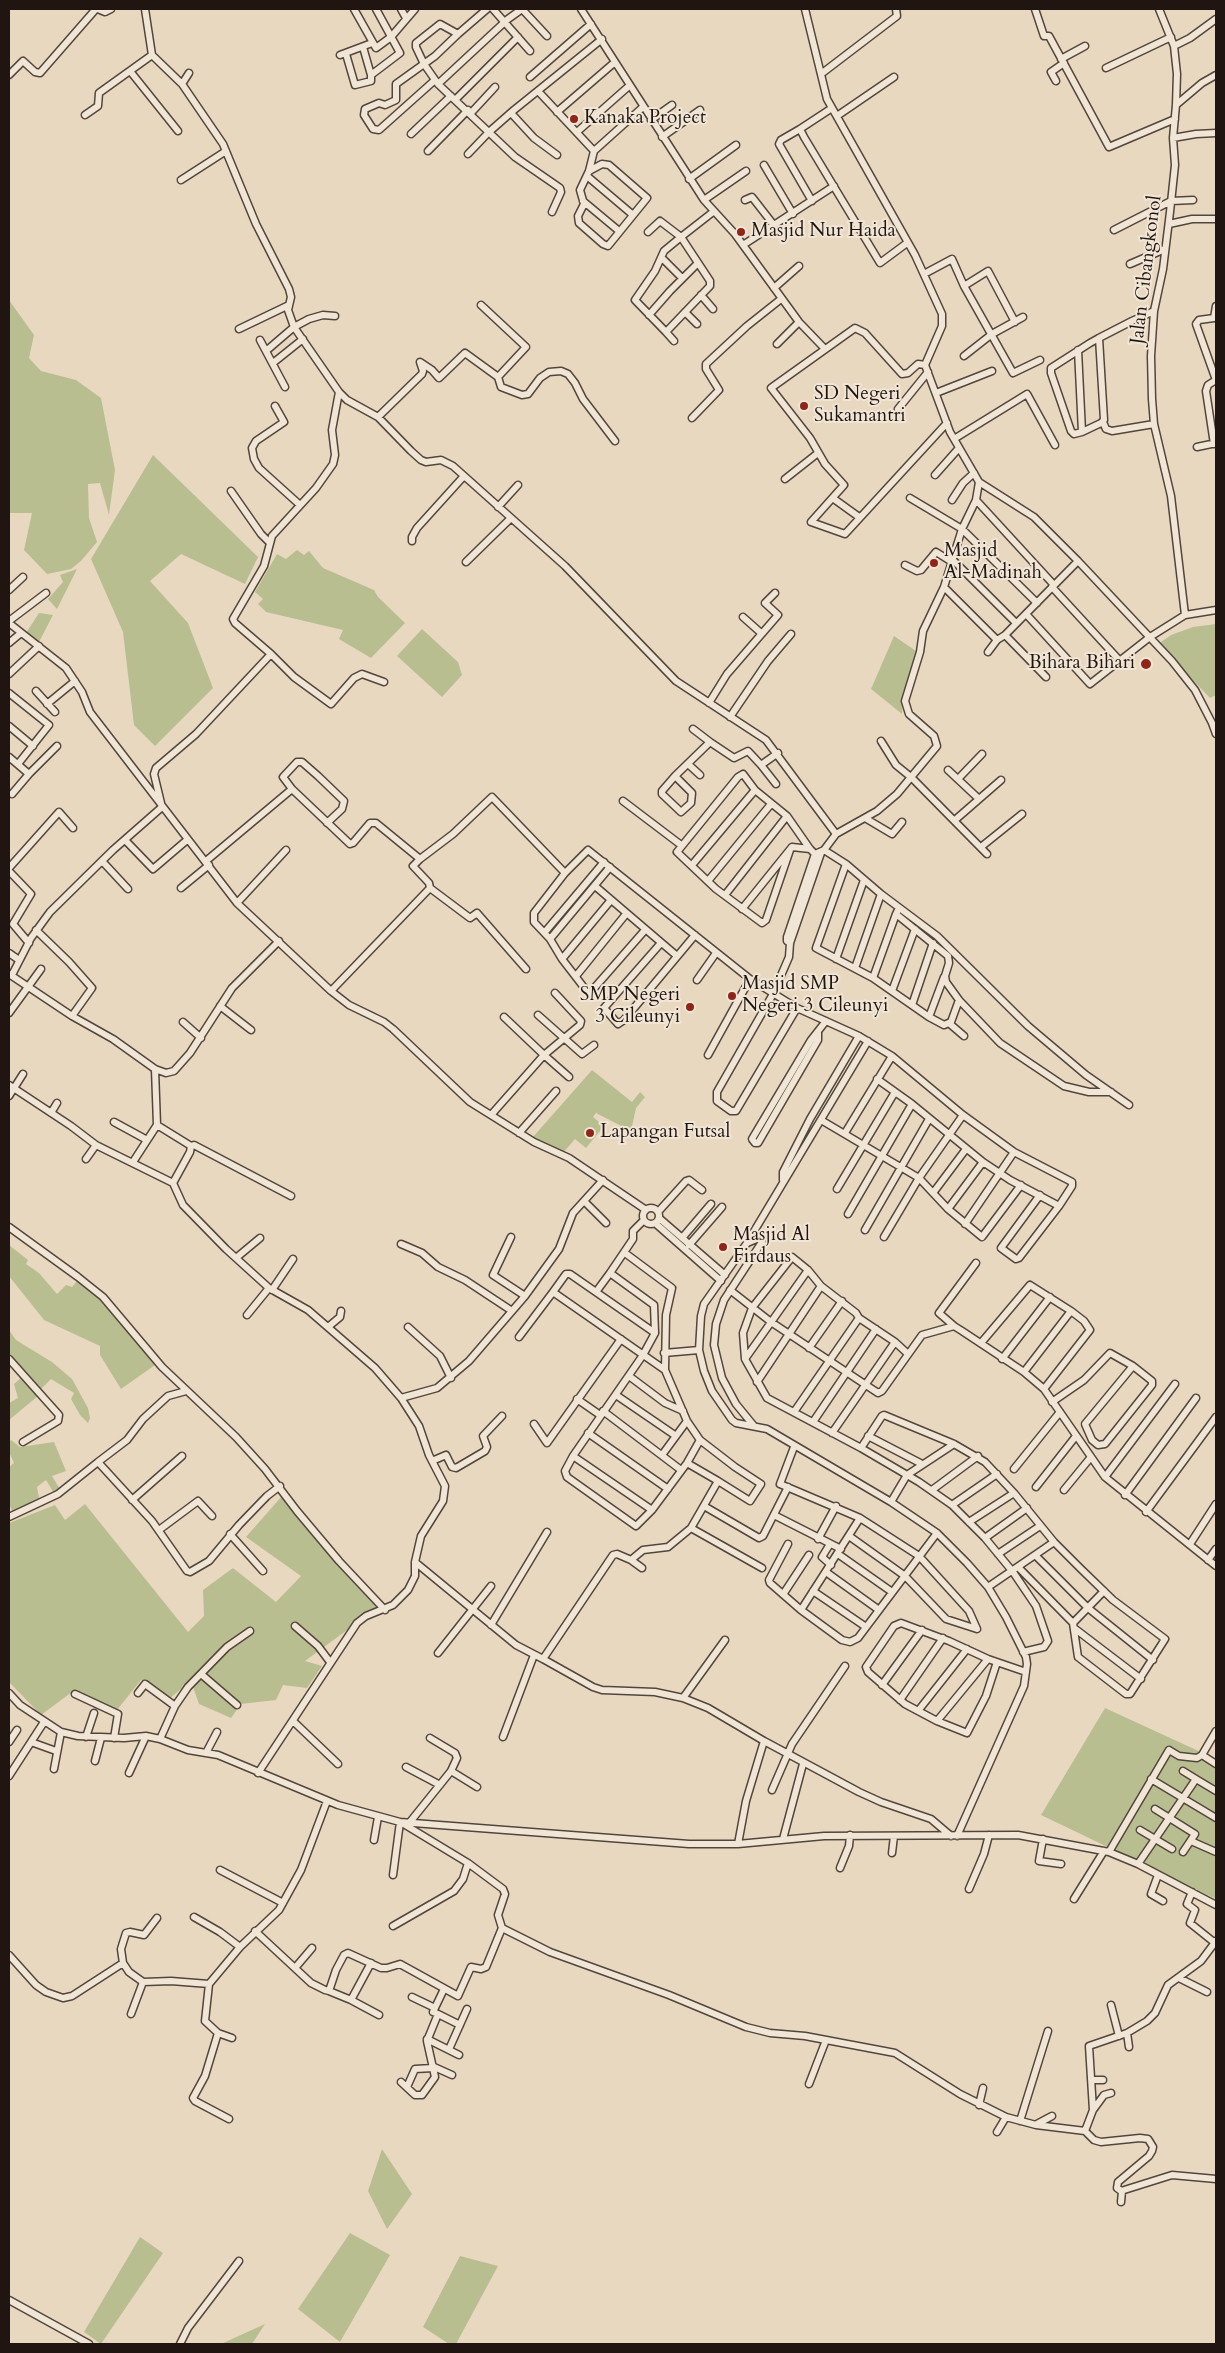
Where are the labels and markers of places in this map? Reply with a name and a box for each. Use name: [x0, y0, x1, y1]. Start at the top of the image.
place label: Kanaka Project: [584, 108, 706, 130]
marker: Kanaka Project: [568, 113, 580, 125]
place label: Masjid Nur Haida: [751, 221, 896, 243]
marker: Masjid Nur Haida: [735, 226, 747, 238]
place label: SD Negeri Sukamantri: [814, 384, 906, 428]
marker: SD Negeri Sukamantri: [798, 400, 810, 412]
place label: Masjid Al-Madinah: [944, 541, 1042, 585]
marker: Masjid Al-Madinah: [928, 557, 940, 569]
place label: Bihara Bihari: [1029, 653, 1135, 675]
marker: Bihara Bihari: [1139, 657, 1153, 671]
place label: Masjid SMP Negeri 3 Cileunyi: [742, 974, 888, 1018]
place label: SMP Negeri 3 Cileunyi: [580, 985, 680, 1029]
marker: Masjid SMP Negeri 3 Cileunyi: [726, 990, 738, 1002]
marker: SMP Negeri 3 Cileunyi: [684, 1001, 696, 1013]
place label: Lapangan Futsal: [600, 1122, 730, 1144]
marker: Lapangan Futsal: [584, 1127, 596, 1139]
place label: Masjid Al Firdaus: [733, 1225, 810, 1269]
marker: Masjid Al Firdaus: [717, 1241, 729, 1253]

